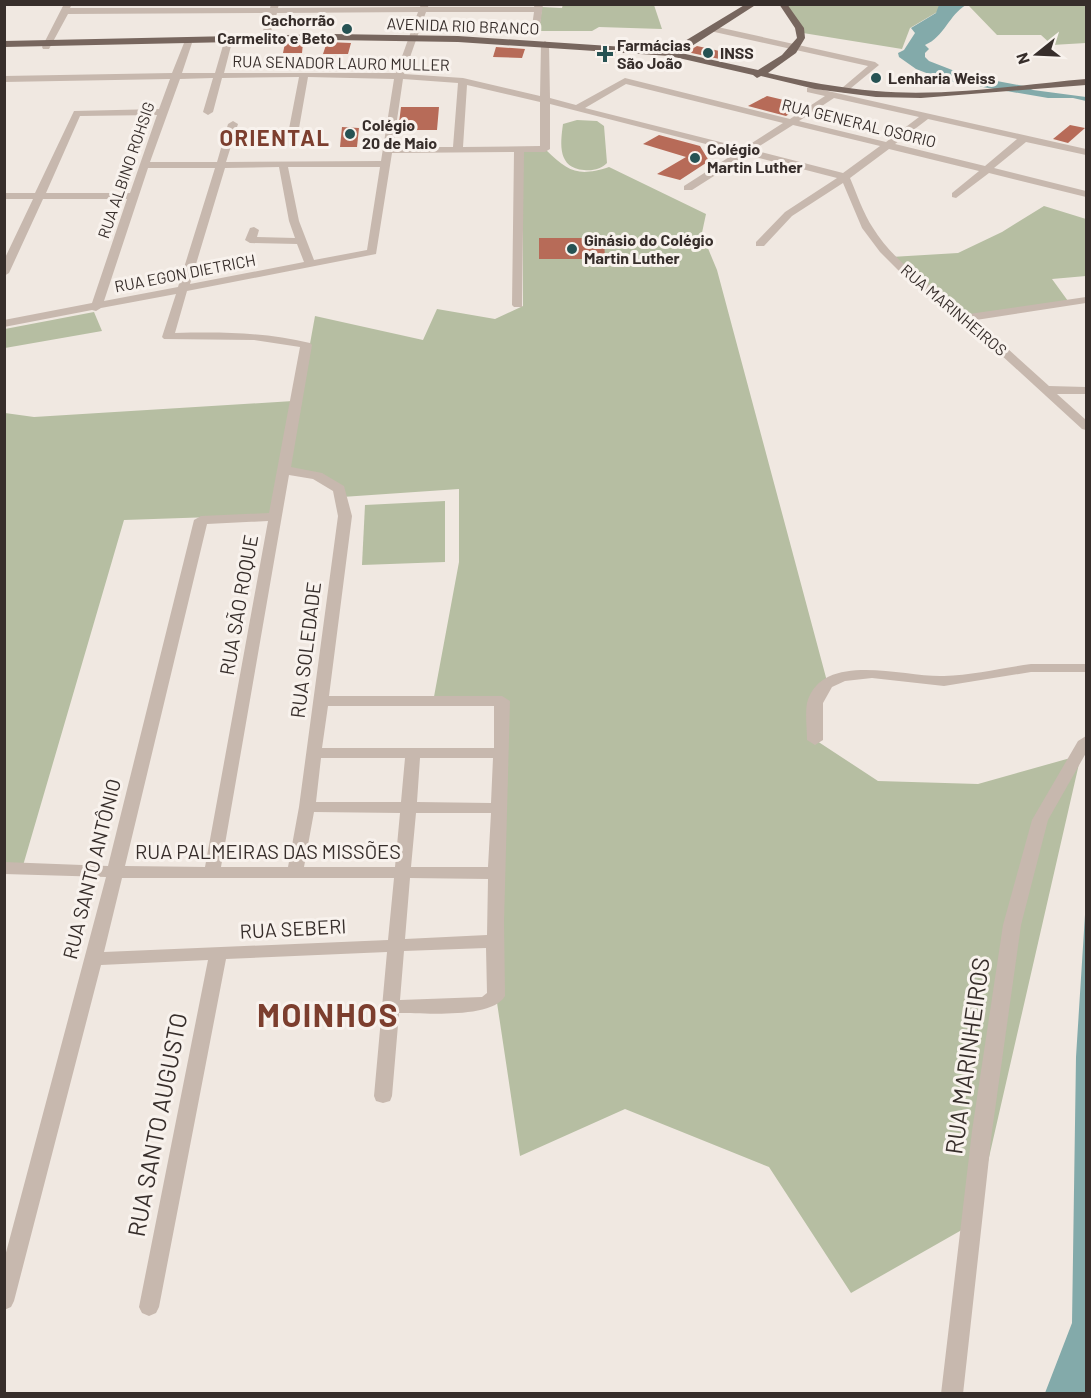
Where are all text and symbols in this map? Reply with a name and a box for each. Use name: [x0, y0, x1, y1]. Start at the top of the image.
place label: Cachorrão Carmelito e Beto: [217, 10, 335, 47]
street label: AVENIDA RIO BRANCO: [386, 13, 540, 38]
marker: Cachorrão Carmelito e Beto: [340, 22, 354, 36]
north arrow: [1007, 24, 1067, 84]
place label: Farmácias São João: [617, 35, 691, 72]
place label: INSS: [720, 43, 754, 62]
marker: INSS: [701, 46, 715, 60]
marker: Farmácias São João: [598, 47, 612, 61]
street label: RUA SENADOR LAURO MULLER: [232, 51, 450, 74]
text: N: [1012, 51, 1033, 67]
place label: Lenharia Weiss: [888, 68, 996, 87]
marker: Lenharia Weiss: [869, 71, 883, 85]
street label: RUA GENERAL OSORIO: [780, 94, 938, 151]
street label: RUA ALBINO ROHSIG: [93, 99, 158, 241]
place label: Colégio 20 de Maio: [362, 115, 437, 152]
district label: ORIENTAL: [219, 124, 331, 150]
marker: Colégio 20 de Maio: [343, 127, 357, 141]
place label: Colégio Martin Luther: [707, 139, 803, 176]
marker: Colégio Martin Luther: [688, 151, 702, 165]
place label: Ginásio do Colégio Martin Luther: [584, 230, 714, 267]
marker: Ginásio do Colégio Martin Luther: [565, 242, 579, 256]
street label: RUA EGON DIETRICH: [113, 250, 257, 296]
street label: RUA MARINHEIROS: [898, 260, 1011, 359]
street label: RUA SÃO ROQUE: [214, 533, 262, 677]
street label: RUA SOLEDADE: [285, 580, 325, 719]
street label: RUA SANTO ANTÔNIO: [57, 776, 125, 961]
street label: RUA PALMEIRAS DAS MISSÕES: [135, 839, 401, 863]
street label: RUA SEBERI: [239, 913, 347, 943]
street label: RUA MARINHEIROS: [938, 956, 995, 1156]
district label: MOINHOS: [257, 995, 399, 1033]
street label: RUA SANTO AUGUSTO: [121, 1010, 192, 1239]

